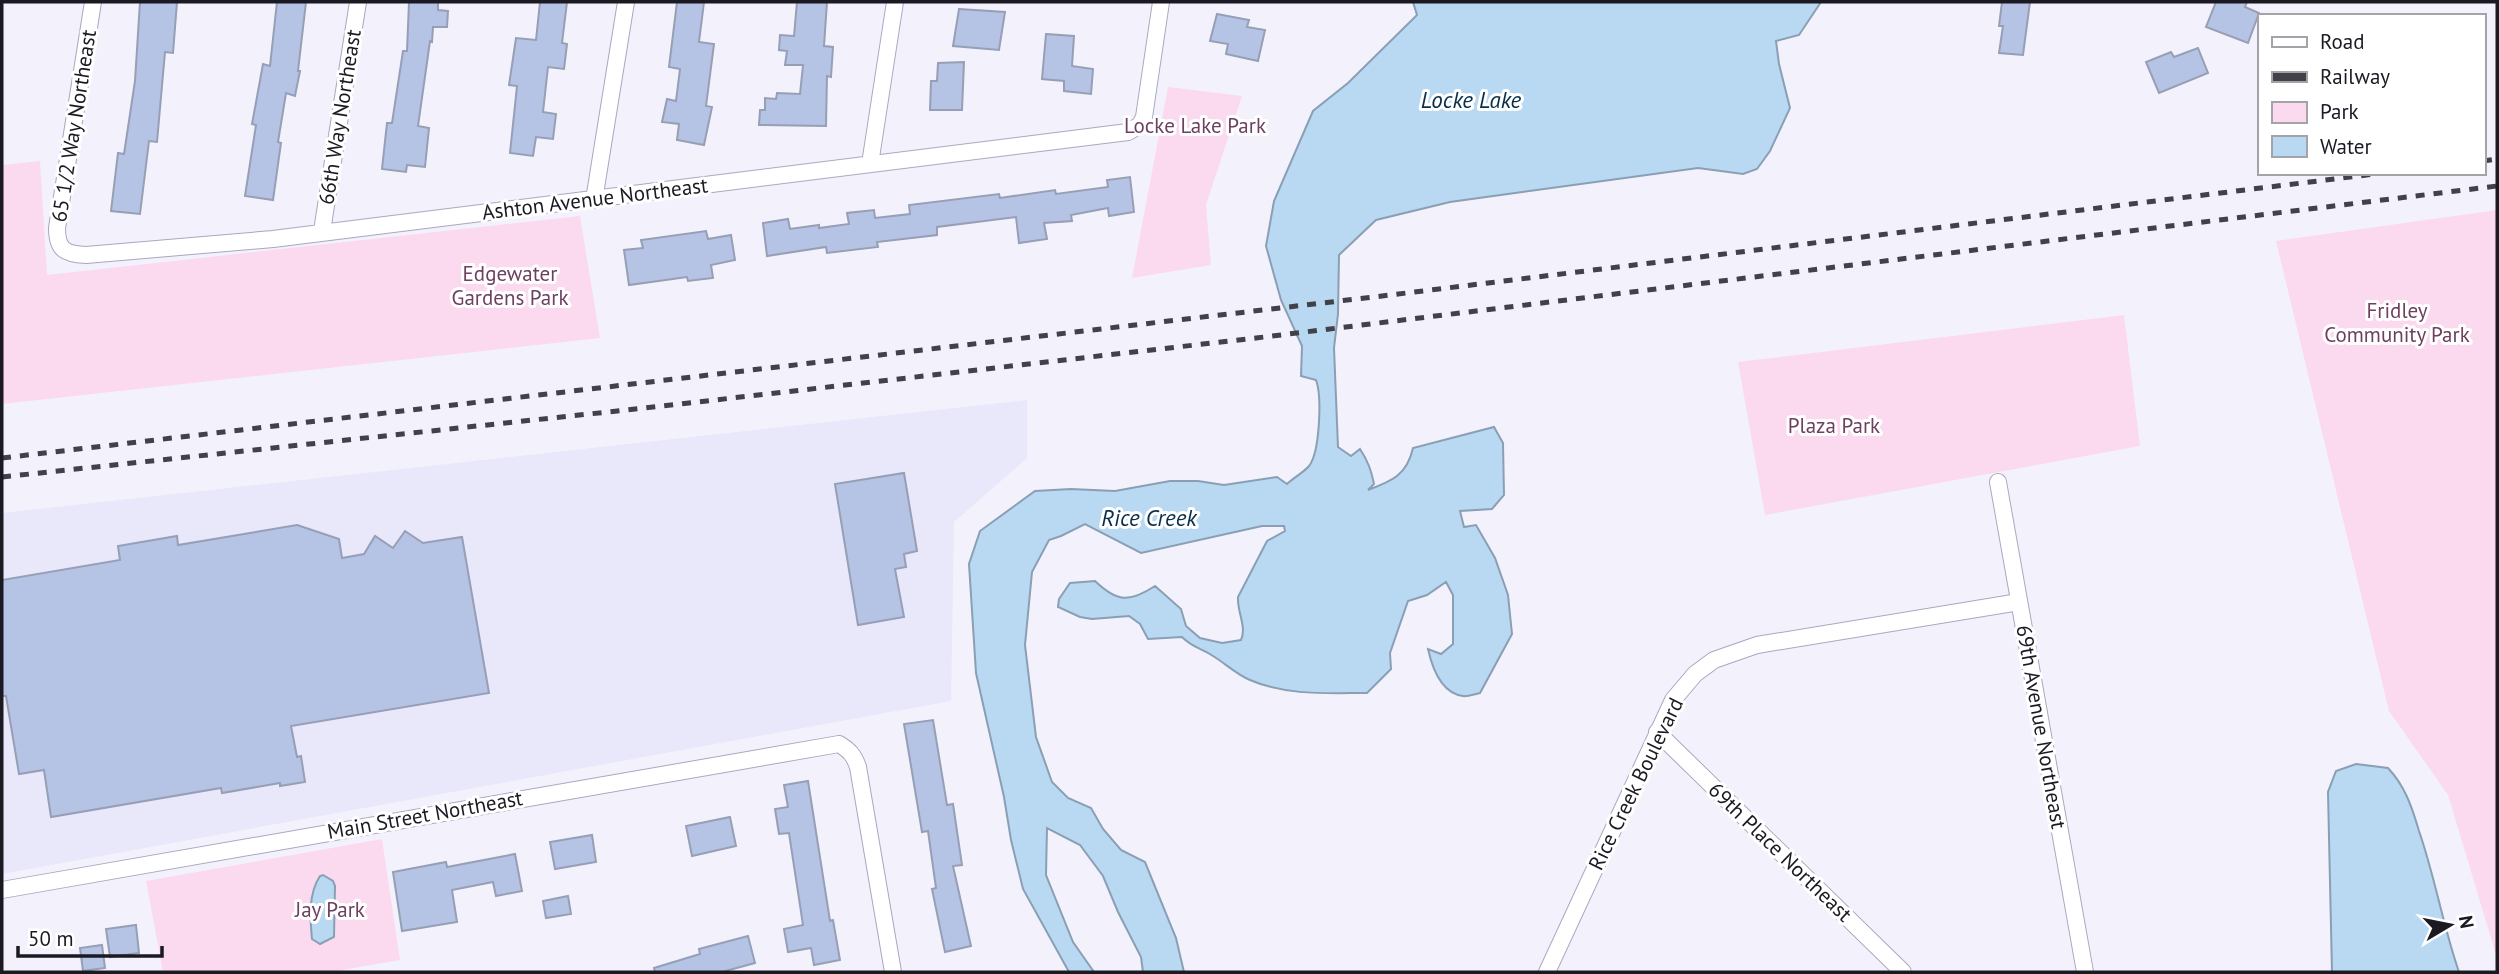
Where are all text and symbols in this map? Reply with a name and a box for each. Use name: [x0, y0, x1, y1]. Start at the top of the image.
legend: [2258, 14, 2485, 175]
street label: 66th Way Northeast: [312, 27, 367, 206]
street label: 65 1/2 Way Northeast: [45, 28, 102, 224]
text: Road: [2320, 28, 2364, 55]
text: Railway: [2320, 63, 2390, 90]
water label: Locke Lake: [1421, 85, 1522, 114]
text: Park: [2320, 98, 2359, 125]
park label: Locke Lake Park: [1124, 112, 1266, 139]
text: Water: [2320, 133, 2372, 160]
street label: Ashton Avenue Northeast: [481, 171, 709, 226]
park label: Edgewater Gardens Park: [452, 260, 568, 311]
park label: Fridley Community Park: [2324, 297, 2470, 348]
park label: Plaza Park: [1788, 412, 1880, 439]
water label: Rice Creek: [1101, 503, 1198, 532]
street label: 69th Avenue Northeast: [2010, 623, 2073, 831]
street label: Rice Creek Boulevard: [1582, 693, 1689, 874]
street label: 69th Place Northeast: [1703, 776, 1858, 927]
street label: Main Street Northeast: [325, 784, 525, 845]
north arrow: [2415, 890, 2485, 960]
park label: Jay Park: [294, 896, 365, 923]
scale bar: [18, 914, 161, 958]
text: N: [2454, 914, 2480, 930]
text: 50 m: [28, 925, 74, 952]

